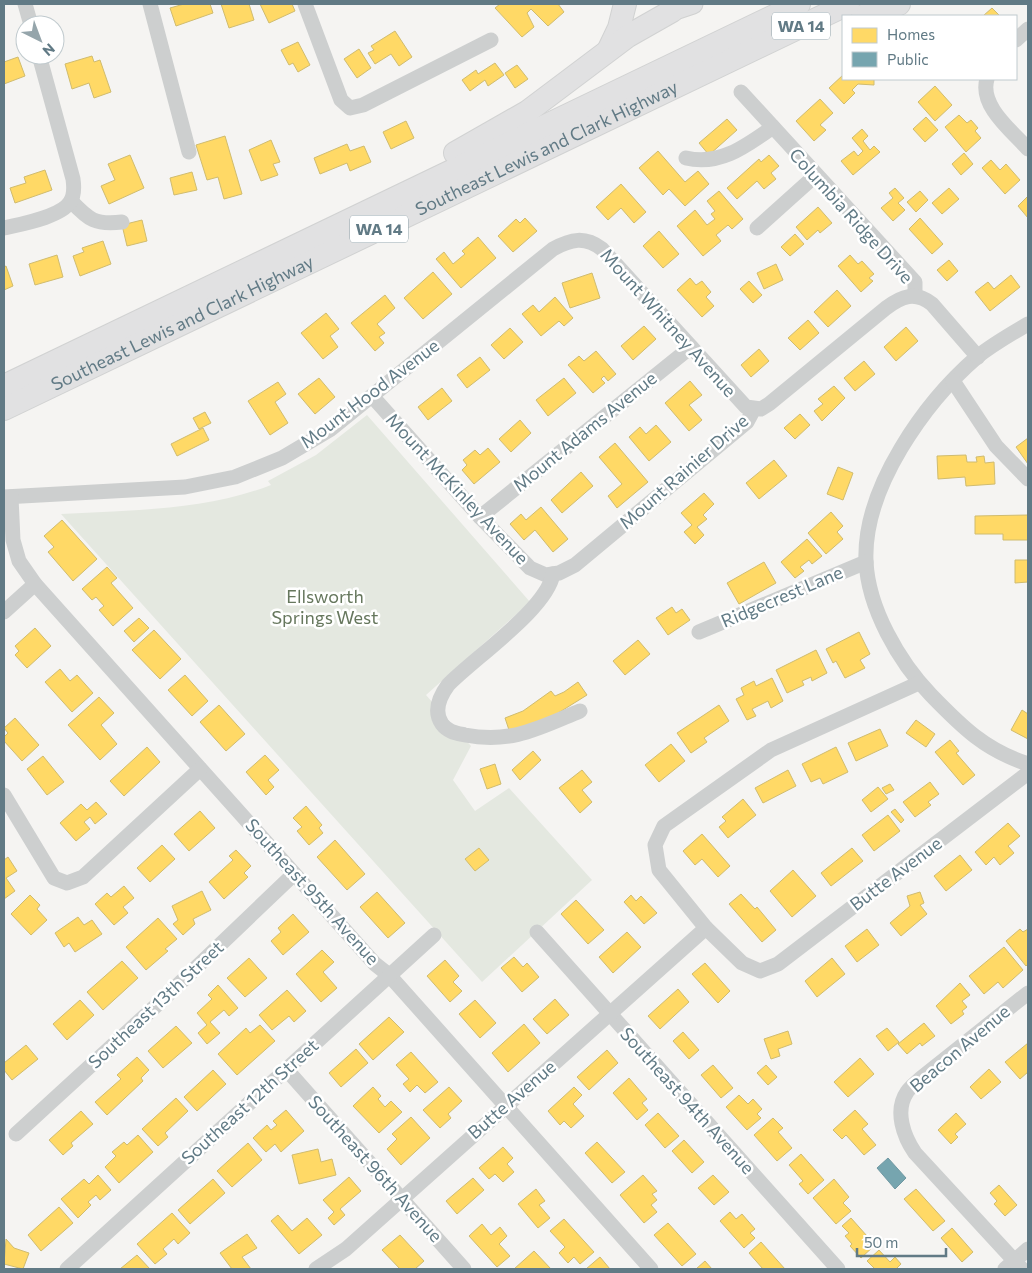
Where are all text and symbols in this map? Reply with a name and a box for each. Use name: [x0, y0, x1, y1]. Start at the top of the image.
road number: WA 14: [772, 12, 830, 40]
north arrow: [15, 15, 65, 65]
legend: [842, 15, 1017, 80]
text: Homes: [887, 25, 935, 43]
text: N: [39, 40, 59, 60]
text: Public: [887, 50, 929, 68]
street label: Southeast Lewis and Clark Highway: [411, 75, 681, 220]
street label: Columbia Ridge Drive: [785, 143, 918, 288]
road number: WA 14: [350, 215, 408, 242]
street label: Mount Whitney Avenue: [596, 244, 741, 401]
street label: Southeast Lewis and Clark Highway: [47, 250, 317, 395]
street label: Mount Hood Avenue: [296, 334, 443, 453]
street label: Mount Adams Avenue: [508, 367, 661, 496]
street label: Mount McKinley Avenue: [382, 408, 534, 569]
street label: Mount Rainier Drive: [614, 409, 752, 533]
street label: Ridgecrest Lane: [718, 561, 846, 632]
park label: Ellsworth Springs West: [272, 585, 378, 628]
street label: Southeast 95th Avenue: [241, 814, 384, 969]
street label: Butte Avenue: [845, 832, 946, 915]
street label: Southeast 13th Street: [83, 936, 228, 1073]
street label: Beacon Avenue: [905, 1000, 1014, 1096]
street label: Southeast 94th Avenue: [616, 1022, 759, 1178]
street label: Southeast 12th Street: [176, 1034, 322, 1169]
street label: Butte Avenue: [463, 1055, 560, 1143]
street label: Southeast 96th Avenue: [304, 1090, 447, 1246]
scale bar: [857, 1226, 946, 1258]
text: 50 m: [864, 1233, 898, 1251]

